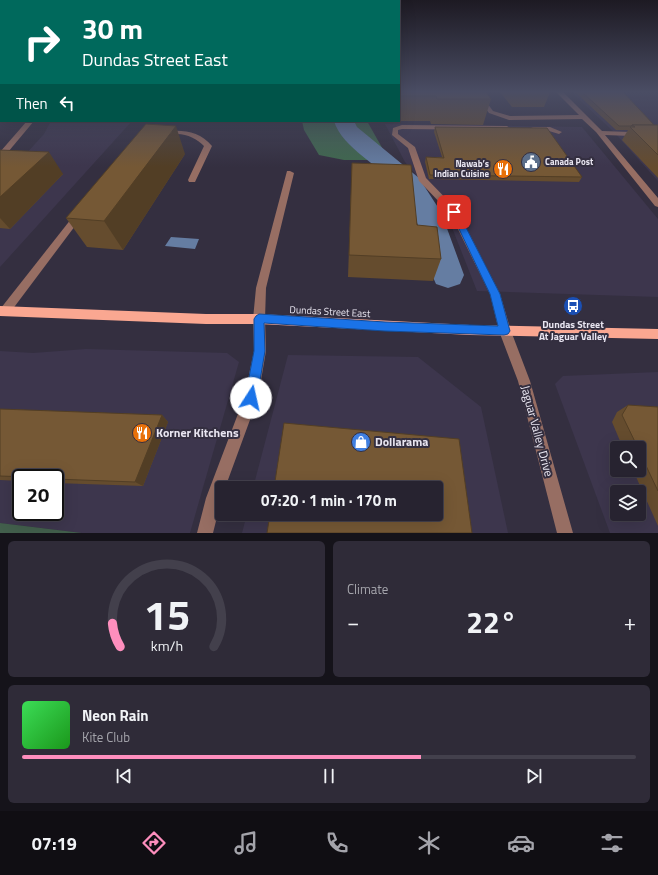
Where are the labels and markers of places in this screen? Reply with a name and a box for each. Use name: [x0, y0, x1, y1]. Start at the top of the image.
public building icon: Canada Post: [520, 151, 542, 173]
place label: Canada Post: [545, 155, 594, 168]
place label: Nawab’s Indian Cuisine: [434, 157, 489, 180]
restaurant icon: Nawab’s Indian Cuisine: [492, 158, 514, 180]
pin: [437, 195, 471, 229]
bus stop icon: Dundas Street At Jaguar Valley: [562, 295, 584, 317]
place label: Dundas Street At Jaguar Valley: [539, 317, 607, 344]
restaurant icon: Korner Kitchens: [131, 422, 153, 444]
place label: Korner Kitchens: [156, 423, 239, 442]
shop icon: Dollarama: [350, 431, 372, 453]
place label: Dollarama: [375, 432, 428, 451]

